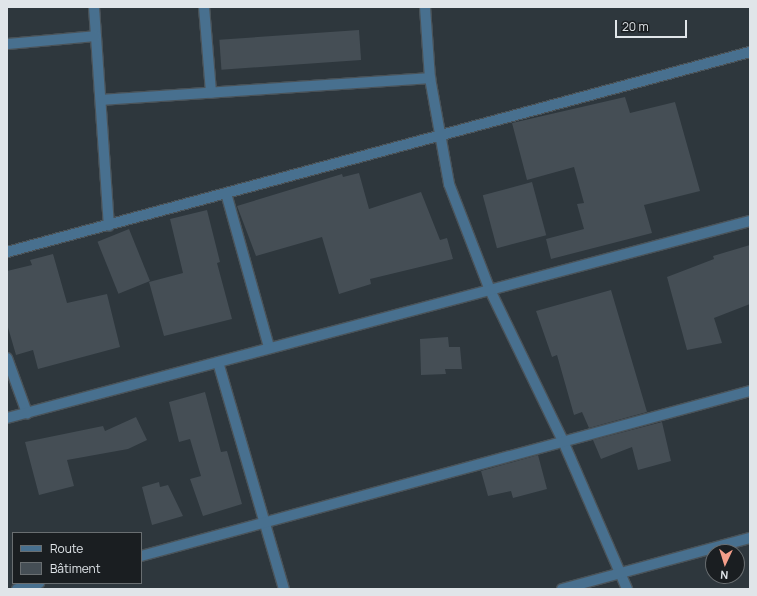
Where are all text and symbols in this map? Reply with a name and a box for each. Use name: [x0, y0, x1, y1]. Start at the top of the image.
scale bar: [617, 12, 689, 38]
text: 20 m: [622, 18, 649, 35]
legend: [12, 532, 142, 584]
text: Route: [50, 540, 83, 557]
north arrow: [705, 544, 745, 584]
text: Bâtiment: [50, 560, 101, 577]
text: N: [720, 568, 729, 583]

